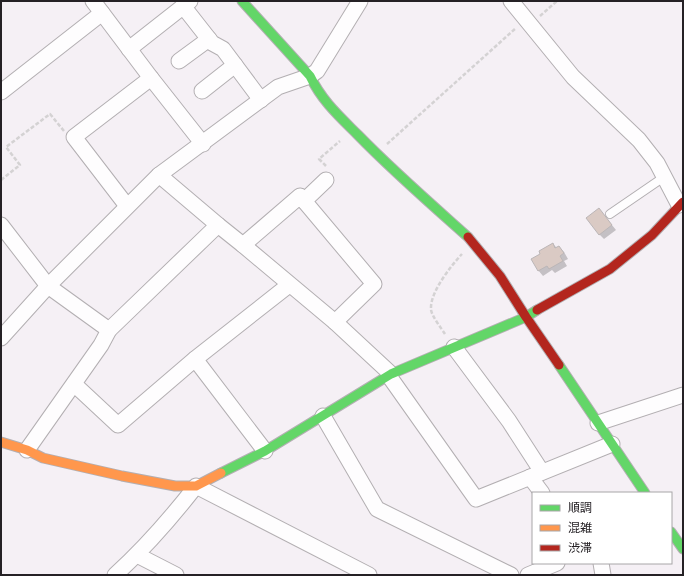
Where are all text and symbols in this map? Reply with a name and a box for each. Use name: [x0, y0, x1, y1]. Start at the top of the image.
legend: [532, 492, 672, 564]
text: 順調: [568, 500, 592, 515]
text: 混雑: [568, 520, 592, 535]
text: 渋滞: [568, 540, 592, 555]

